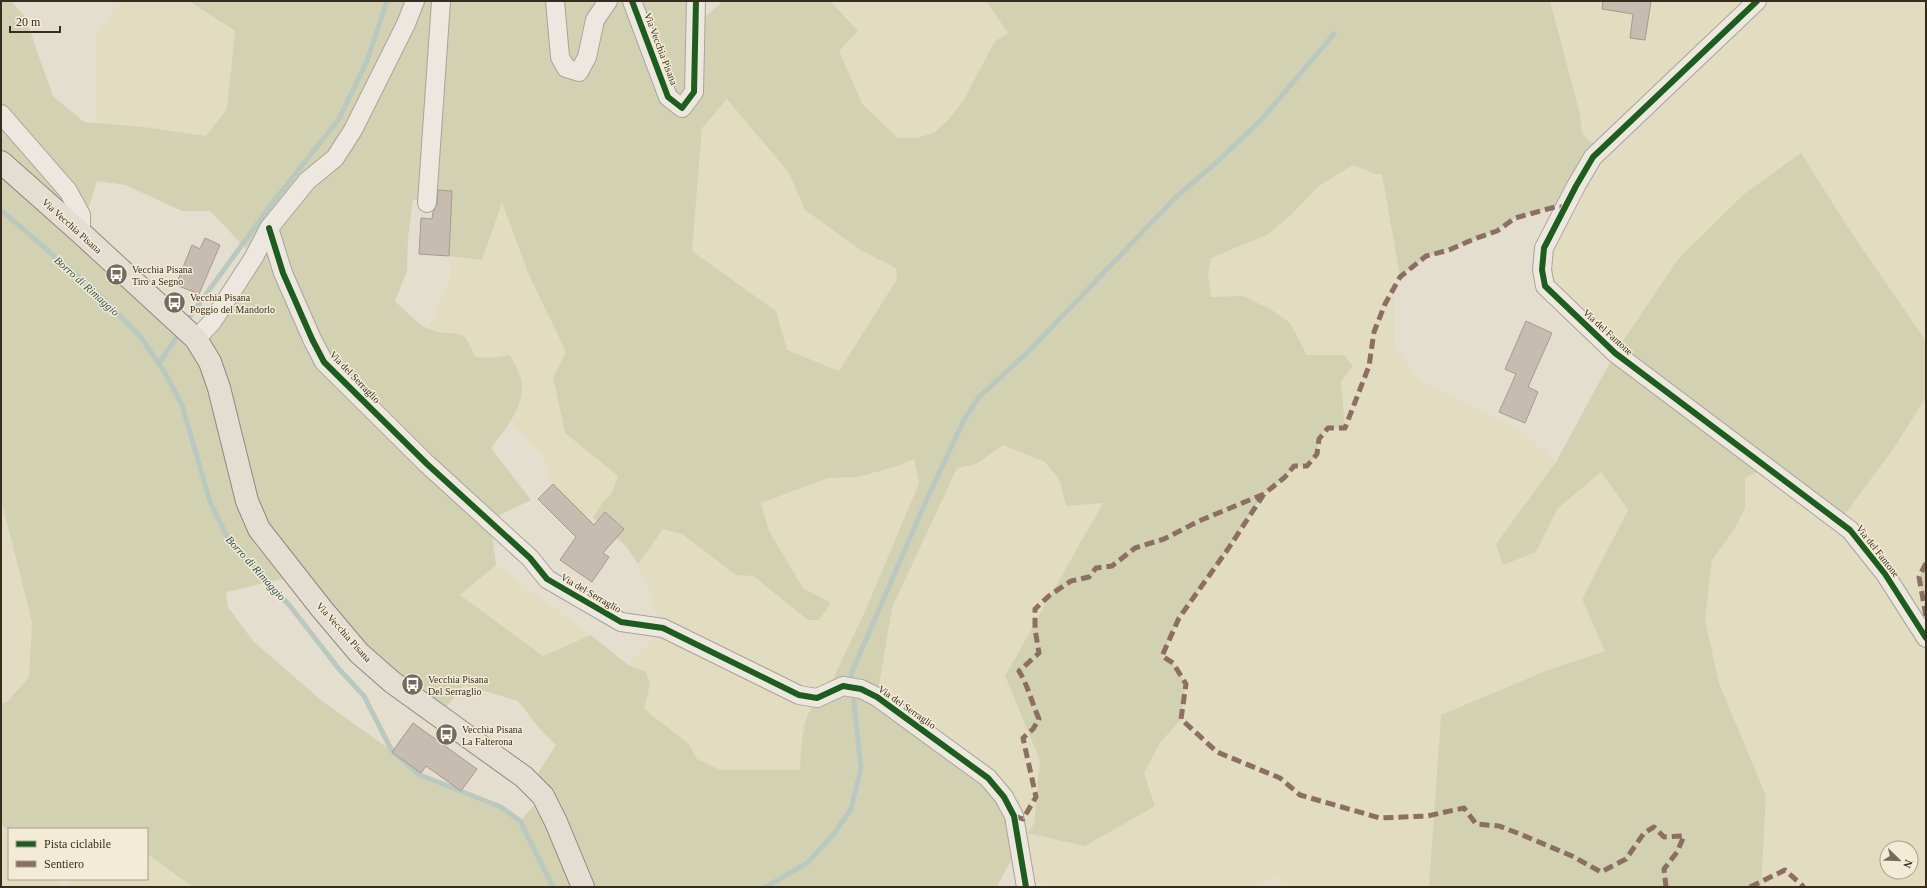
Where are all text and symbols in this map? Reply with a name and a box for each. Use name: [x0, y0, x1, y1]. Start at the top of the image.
scale bar: [10, 8, 60, 34]
street label: Via Vecchia Pisana: [642, 11, 680, 87]
text: 20 m: [16, 15, 41, 29]
street label: Via Vecchia Pisana: [40, 196, 104, 256]
water label: Borro di Rimaggio: [52, 254, 122, 318]
bus stop icon: Vecchia Pisana Tiro a Segno: [104, 262, 130, 288]
place label: Vecchia Pisana Tiro a Segno: [132, 264, 193, 287]
bus stop icon: Vecchia Pisana Poggio del Mandorlo: [161, 290, 187, 316]
place label: Vecchia Pisana Poggio del Mandorlo: [190, 292, 275, 315]
street label: Via del Fantone: [1581, 307, 1636, 358]
street label: Via del Serraglio: [328, 349, 382, 405]
street label: Via del Fantone: [1854, 523, 1902, 580]
water label: Borro di Rimaggio: [224, 533, 288, 603]
street label: Via del Serraglio: [559, 571, 623, 615]
street label: Via Vecchia Pisana: [314, 600, 374, 664]
bus stop icon: Vecchia Pisana Del Serraglio: [400, 672, 426, 698]
place label: Vecchia Pisana Del Serraglio: [428, 674, 489, 697]
street label: Via del Serraglio: [876, 683, 938, 731]
bus stop icon: Vecchia Pisana La Falterona: [433, 722, 459, 748]
place label: Vecchia Pisana La Falterona: [462, 724, 523, 747]
legend: [8, 828, 148, 880]
text: Pista ciclabile: [44, 837, 111, 851]
north arrow: [1879, 840, 1919, 880]
text: Sentiero: [44, 857, 84, 871]
text: N: [1901, 858, 1915, 870]

